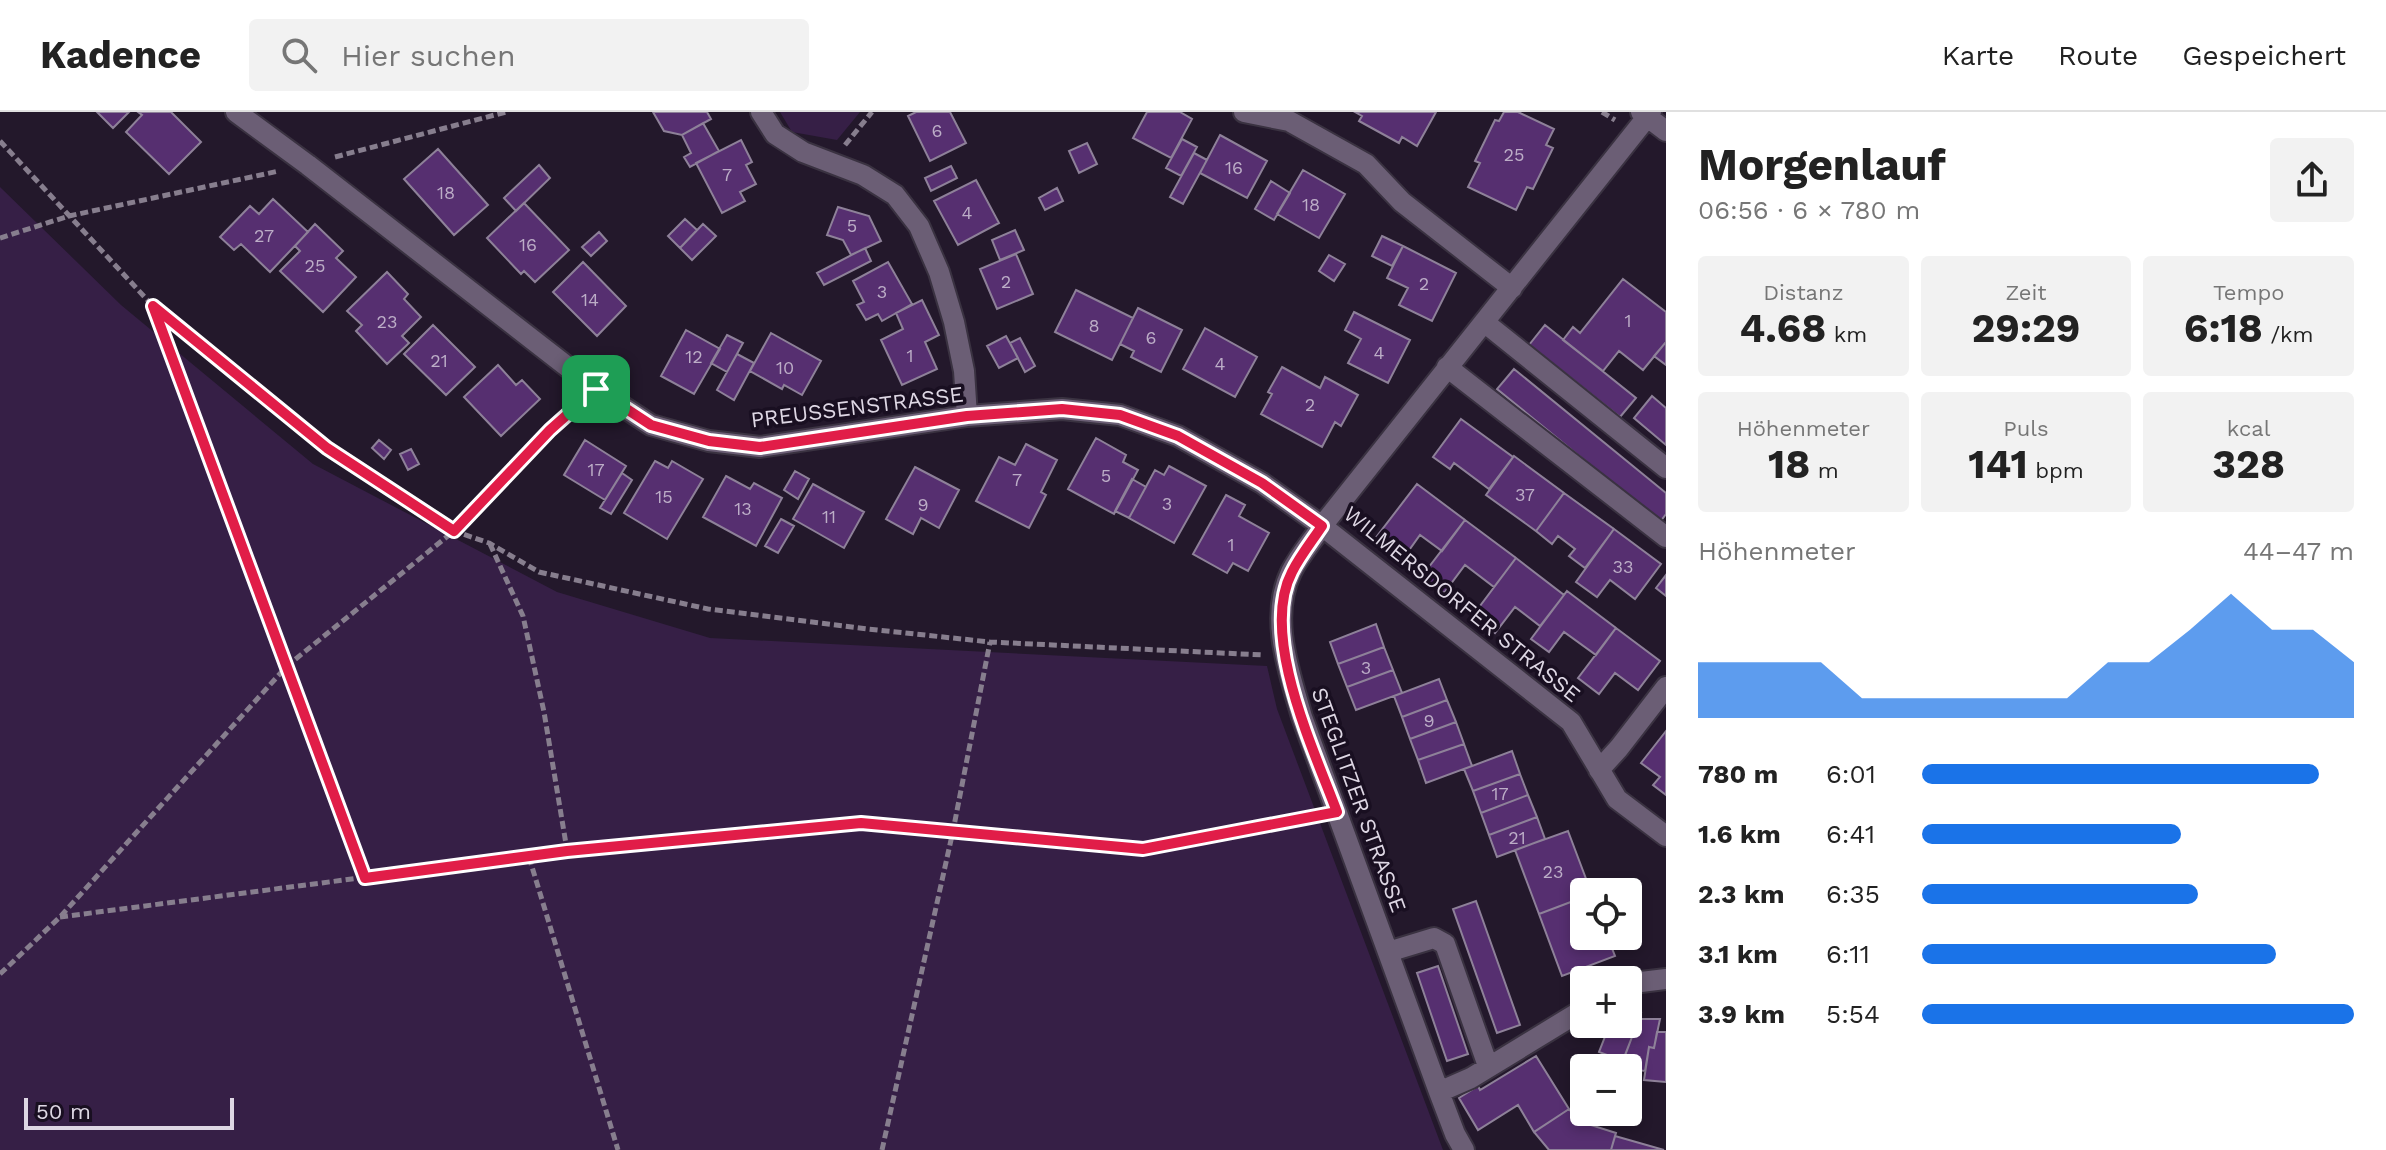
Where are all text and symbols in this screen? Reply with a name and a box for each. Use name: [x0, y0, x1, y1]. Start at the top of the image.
search box: [249, 19, 809, 91]
text: Kadence: [40, 33, 201, 77]
icon: search: [277, 33, 321, 77]
text: Hier suchen: [341, 38, 516, 73]
text: Karte: [1942, 39, 2014, 72]
text: Route: [2058, 39, 2138, 72]
text: Gespeichert: [2182, 39, 2346, 72]
house number: 6: [932, 120, 942, 141]
button: share: [2270, 138, 2354, 222]
text: Morgenlauf: [1698, 139, 1946, 191]
house number: 25: [1504, 144, 1524, 165]
house number: 16: [1225, 157, 1243, 178]
house number: 7: [722, 164, 732, 185]
house number: 18: [437, 182, 455, 203]
house number: 18: [1302, 194, 1320, 215]
text: 06:56 · 6 × 780 m: [1698, 195, 1920, 225]
house number: 4: [962, 202, 973, 223]
house number: 5: [847, 215, 857, 236]
house number: 27: [254, 225, 274, 246]
house number: 16: [519, 234, 537, 255]
house number: 25: [305, 255, 325, 276]
house number: 2: [1001, 271, 1011, 292]
house number: 2: [1419, 273, 1429, 294]
text: Distanz: [1763, 280, 1843, 305]
text: Zeit: [2005, 280, 2047, 305]
text: Tempo: [2213, 280, 2284, 305]
house number: 3: [877, 281, 887, 302]
house number: 14: [581, 289, 599, 310]
text: 4.68: [1739, 305, 1826, 352]
text: 29:29: [1971, 305, 2081, 352]
text: 6:18: [2184, 305, 2263, 352]
house number: 1: [1624, 310, 1632, 331]
house number: 23: [377, 311, 398, 332]
house number: 8: [1088, 315, 1100, 336]
text: km: [1826, 322, 1867, 347]
text: /km: [2263, 322, 2313, 347]
house number: 6: [1146, 327, 1156, 348]
house number: 4: [1374, 342, 1385, 363]
house number: 1: [906, 345, 914, 366]
house number: 12: [685, 346, 703, 367]
house number: 21: [430, 350, 448, 371]
house number: 4: [1215, 353, 1226, 374]
pin: [562, 355, 630, 423]
house number: 10: [776, 357, 794, 378]
icon: arrive: [574, 367, 618, 411]
street label: PREUSSENSTRASSE: [749, 382, 965, 432]
house number: 2: [1305, 394, 1315, 415]
text: Höhenmeter: [1737, 416, 1870, 441]
text: Puls: [2003, 416, 2049, 441]
text: kcal: [2227, 416, 2270, 441]
text: 18: [1768, 441, 1810, 488]
text: 141: [1968, 441, 2028, 488]
text: 328: [2212, 441, 2285, 488]
text: m: [1810, 458, 1839, 483]
text: bpm: [2028, 458, 2084, 483]
house number: 17: [587, 459, 605, 480]
house number: 5: [1101, 465, 1111, 486]
house number: 7: [1012, 469, 1022, 490]
house number: 37: [1515, 484, 1535, 505]
house number: 15: [655, 486, 673, 507]
house number: 3: [1162, 493, 1172, 514]
house number: 9: [917, 494, 929, 515]
house number: 13: [734, 498, 752, 519]
street label: WILMERSDORFER STRASSE: [1339, 501, 1585, 707]
house number: 11: [822, 506, 836, 527]
house number: 1: [1227, 534, 1235, 555]
text: Höhenmeter: [1698, 536, 1856, 566]
text: 44–47 m: [2243, 536, 2354, 566]
house number: 33: [1613, 556, 1634, 577]
house number: 3: [1361, 657, 1371, 678]
street label: STEGLITZER STRASSE: [1307, 684, 1411, 916]
house number: 9: [1423, 710, 1435, 731]
text: 780 m: [1698, 759, 1778, 789]
text: 6:01: [1826, 759, 1876, 789]
house number: 17: [1491, 783, 1509, 804]
text: 1.6 km: [1698, 819, 1781, 849]
text: 6:41: [1826, 819, 1875, 849]
house number: 21: [1508, 827, 1526, 848]
house number: 23: [1543, 861, 1564, 882]
map controls: [1570, 878, 1642, 1126]
button: locate: [1570, 878, 1642, 950]
text: 2.3 km: [1698, 879, 1785, 909]
text: 6:35: [1826, 879, 1880, 909]
text: 3.1 km: [1698, 939, 1778, 969]
text: 6:11: [1826, 939, 1870, 969]
button: +: [1570, 966, 1642, 1038]
text: 3.9 km: [1698, 999, 1785, 1029]
text: 5:54: [1826, 999, 1880, 1029]
button: −: [1570, 1054, 1642, 1126]
scale bar: [24, 1094, 234, 1130]
text: 50 m: [36, 1099, 91, 1124]

